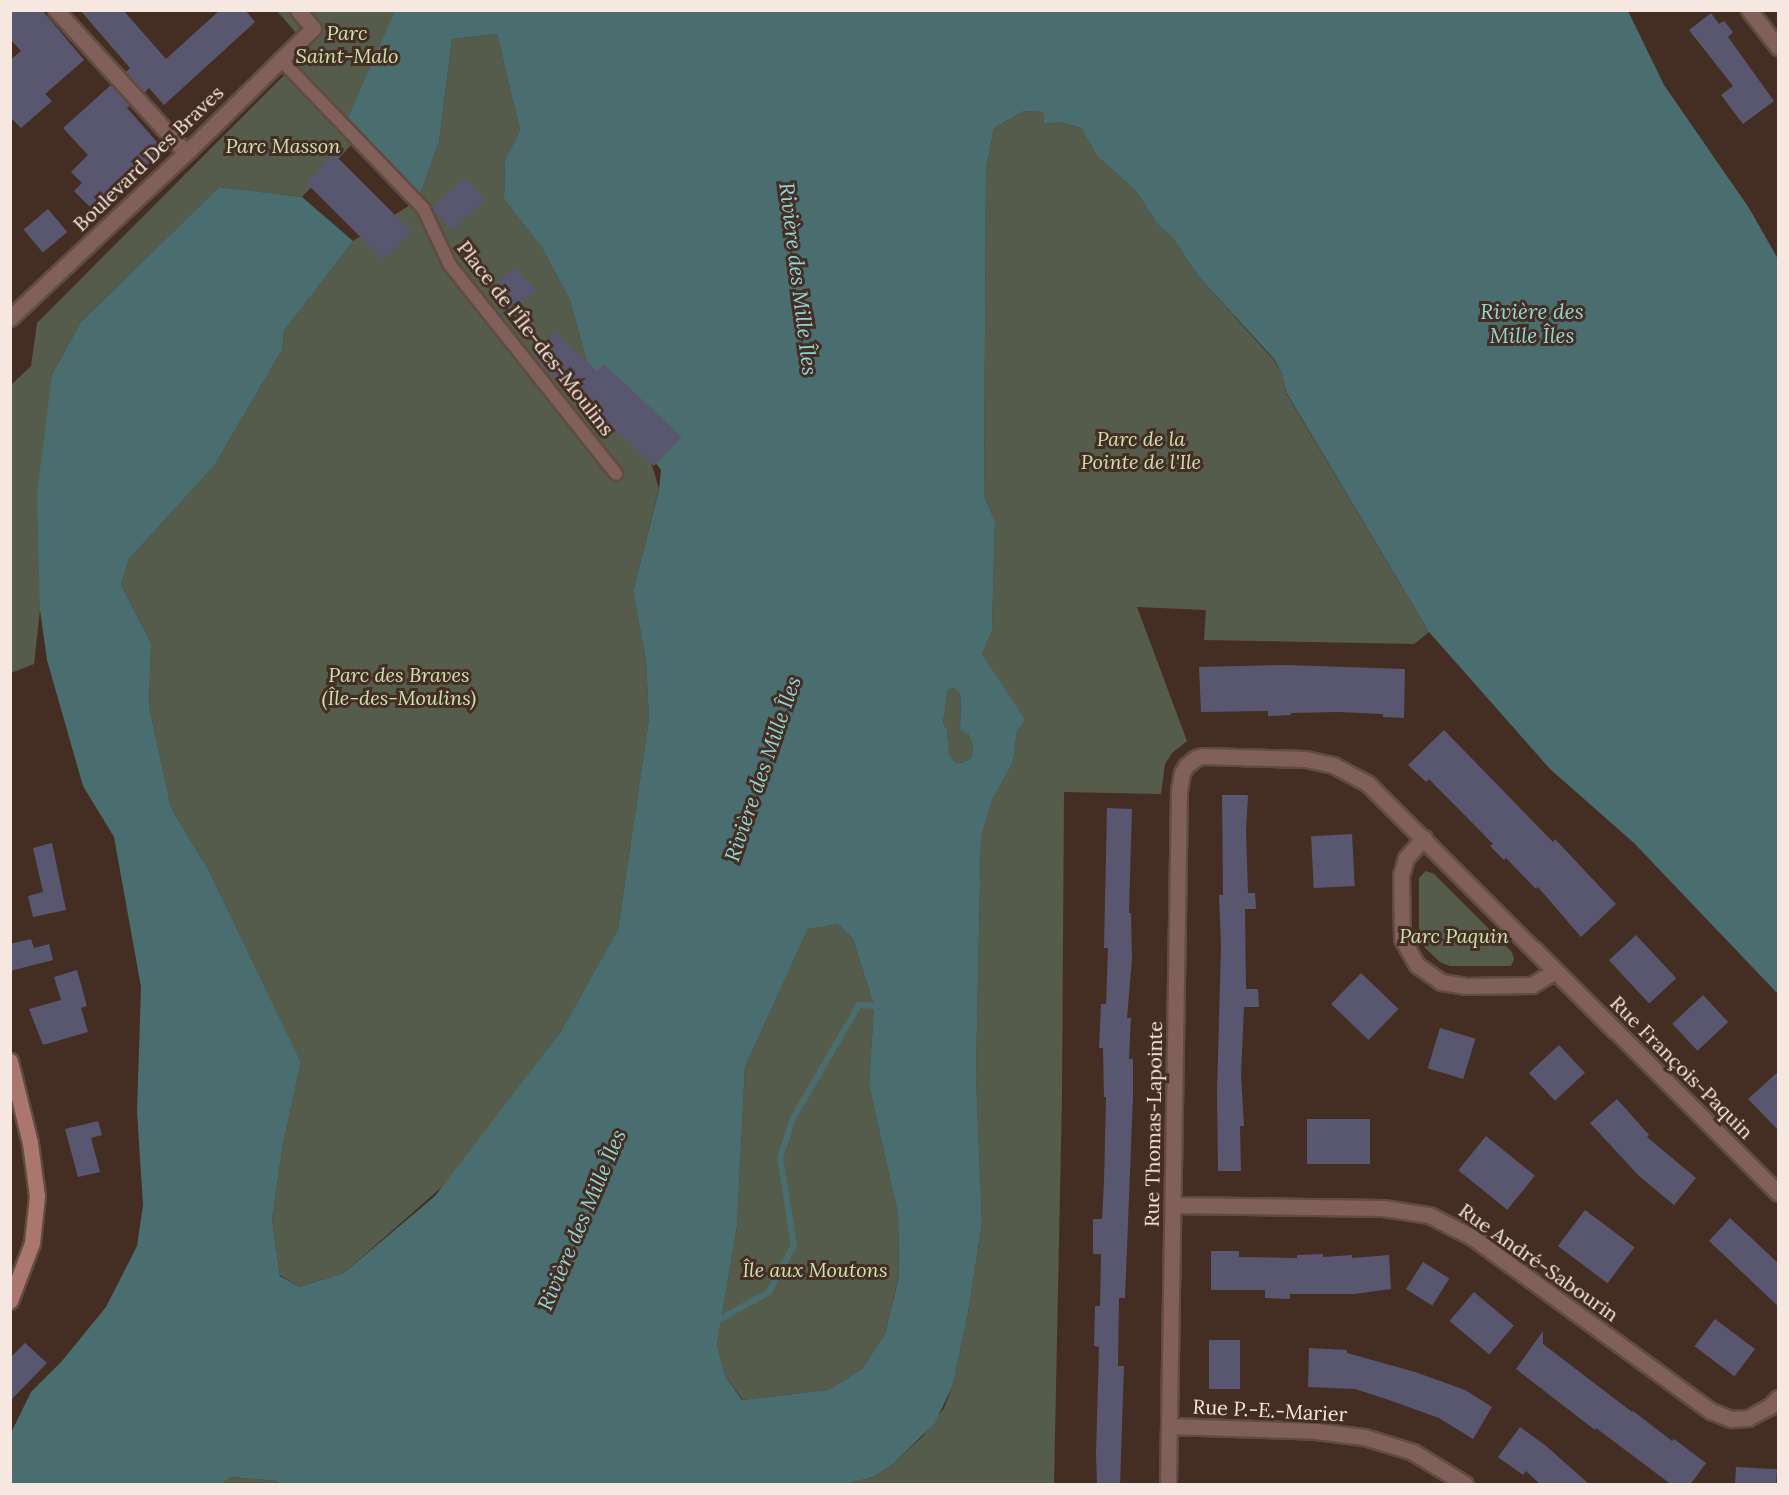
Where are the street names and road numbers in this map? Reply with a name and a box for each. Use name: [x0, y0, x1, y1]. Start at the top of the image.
street label: Boulevard Des Braves: [68, 80, 228, 236]
street label: Place de l'Île-des-Moulins: [452, 236, 620, 440]
street label: Rue François-Paquin: [1606, 991, 1758, 1143]
street label: Rue Thomas-Lapointe: [1139, 1021, 1167, 1227]
street label: Rue André-Sabourin: [1455, 1198, 1623, 1326]
street label: Rue P.-E.-Marier: [1192, 1394, 1348, 1426]

